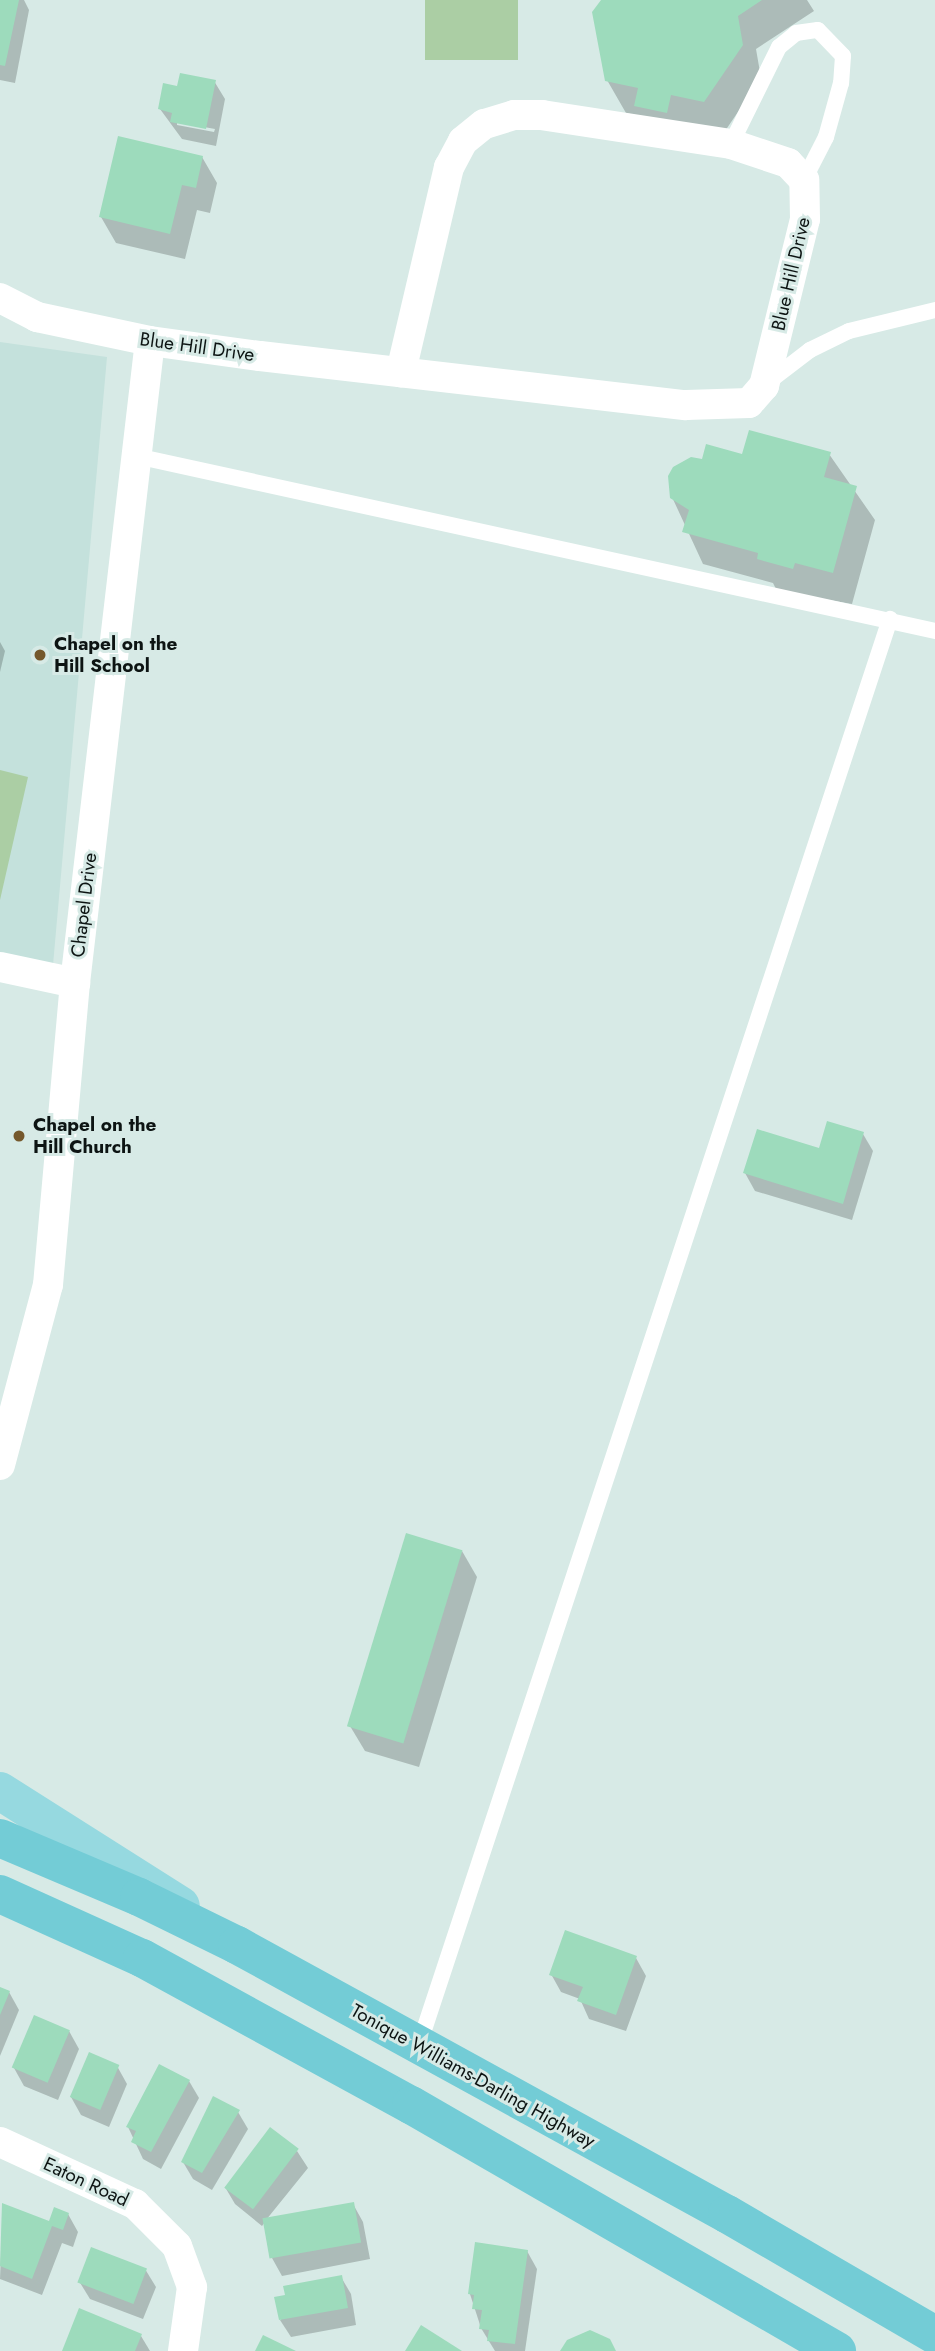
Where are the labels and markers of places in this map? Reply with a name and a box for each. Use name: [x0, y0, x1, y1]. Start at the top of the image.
place label: Chapel on the Hill School: [54, 633, 177, 677]
marker: Chapel on the Hill School: [32, 647, 48, 663]
place label: Chapel on the Hill Church: [33, 1114, 156, 1158]
marker: Chapel on the Hill Church: [11, 1128, 27, 1144]

